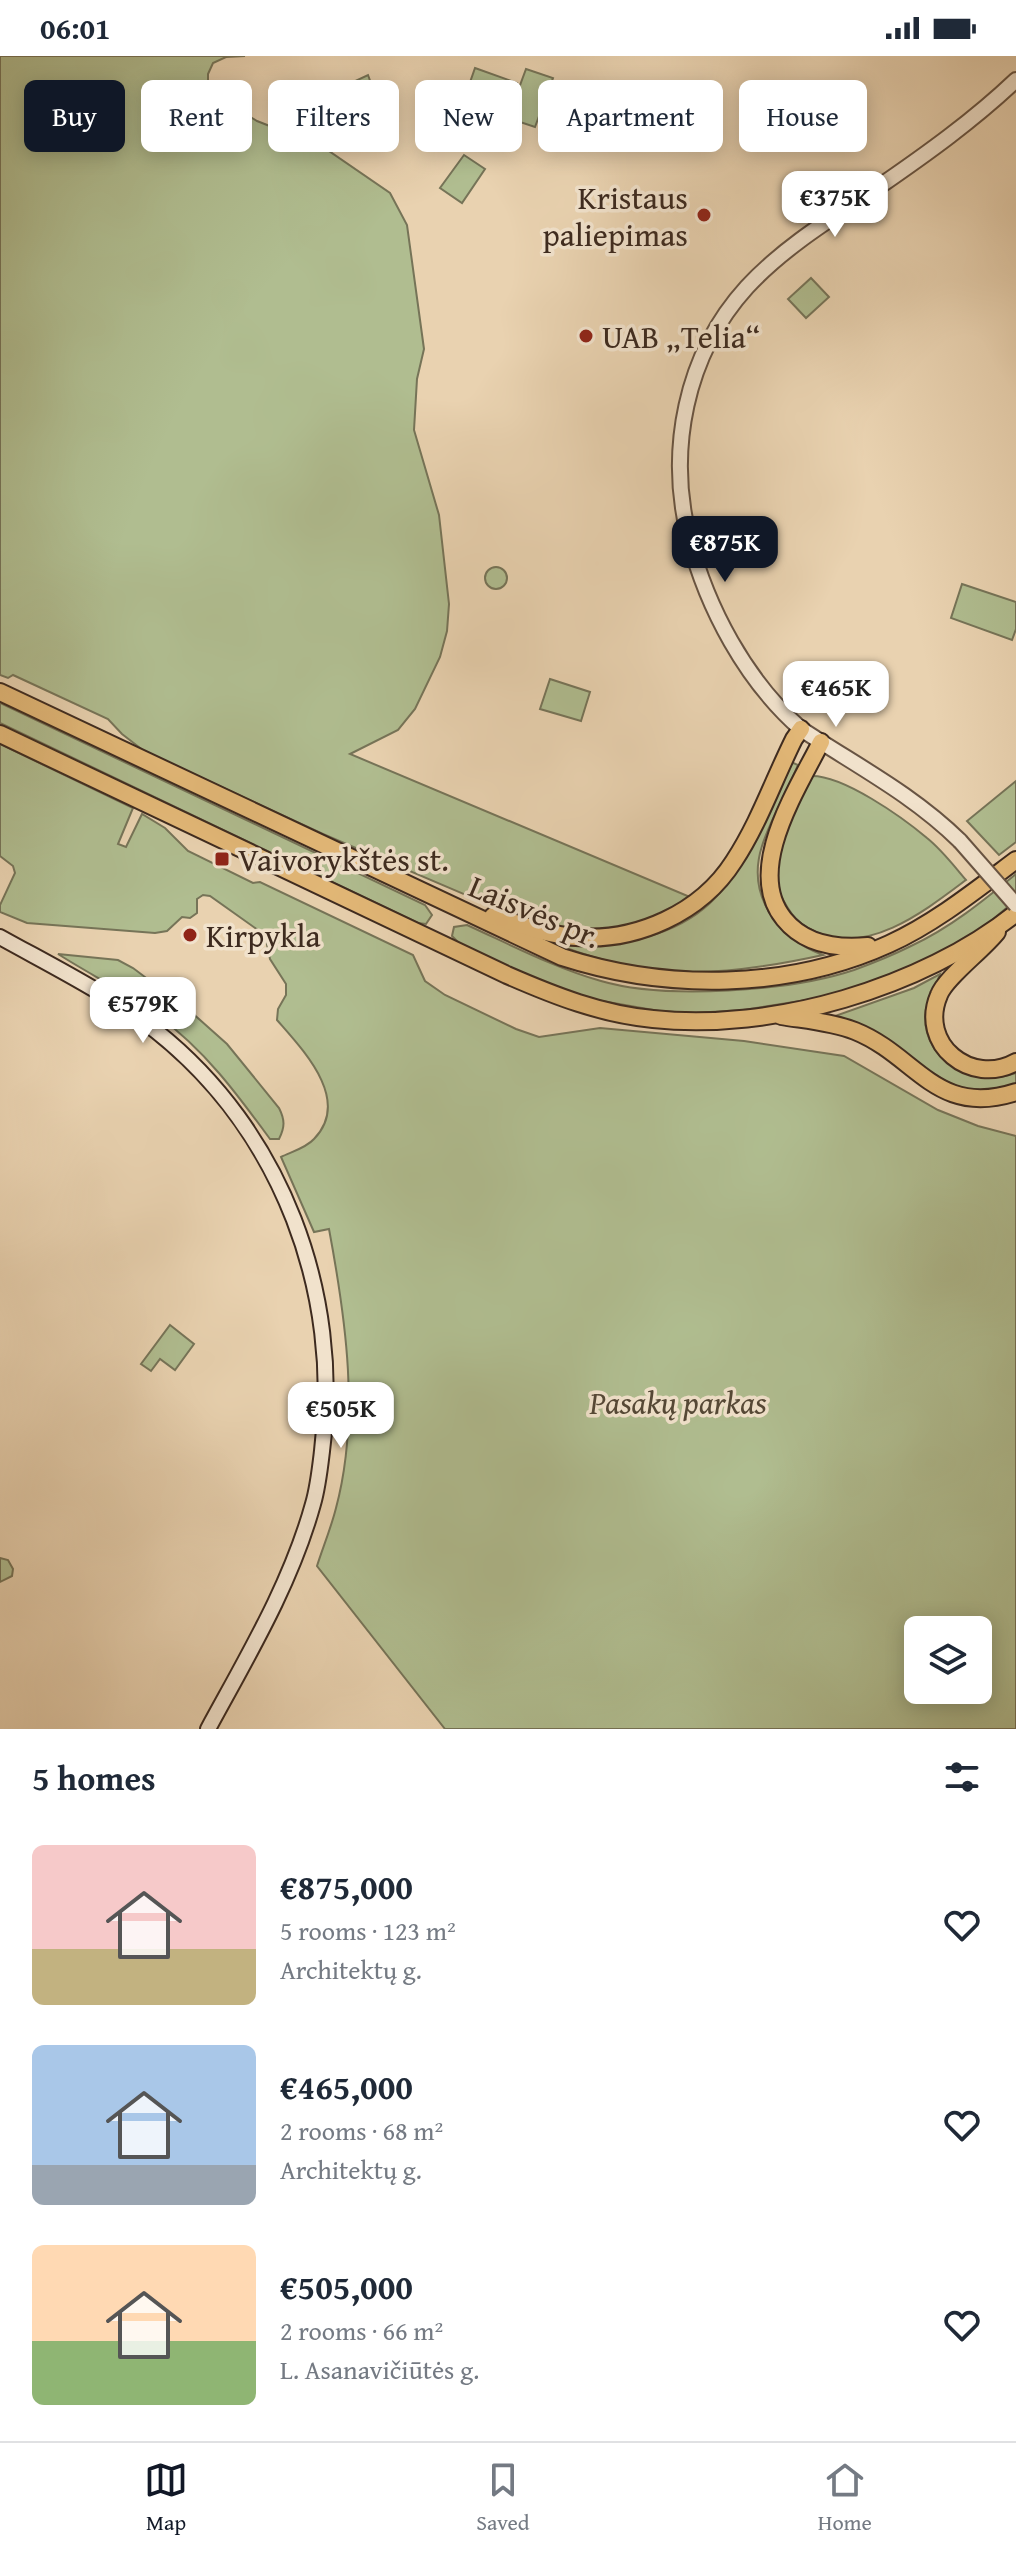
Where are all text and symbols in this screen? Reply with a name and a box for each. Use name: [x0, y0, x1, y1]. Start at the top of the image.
text: 06:01: [40, 6, 111, 50]
chip: Buy: [24, 80, 125, 152]
chip: Rent: [141, 80, 252, 152]
chip: Filters: [268, 80, 399, 152]
chip: New: [415, 80, 522, 152]
chip: Apartment: [538, 80, 723, 152]
chip: House: [739, 80, 867, 152]
pin: €375K: [779, 171, 891, 239]
place label: Kristaus paliepimas: [542, 174, 688, 258]
text: €375K: [800, 177, 870, 216]
marker: Kristaus paliepimas: [695, 206, 713, 224]
place label: UAB „Telia“: [602, 313, 760, 360]
marker: UAB „Telia“: [577, 327, 595, 345]
pin: €875K: [669, 516, 781, 584]
text: €875K: [690, 522, 760, 561]
pin: €465K: [780, 661, 892, 729]
text: €465K: [801, 667, 871, 706]
place label: Vaivorykštės st.: [238, 836, 449, 883]
marker: Vaivorykštės st.: [213, 850, 231, 868]
street label: Laisvės pr.: [462, 862, 608, 960]
place label: Kirpykla: [206, 912, 321, 959]
marker: Kirpykla: [181, 926, 199, 944]
pin: €579K: [87, 977, 199, 1045]
text: €579K: [108, 983, 178, 1022]
park label: Pasakų parkas: [589, 1379, 767, 1426]
pin: €505K: [285, 1382, 397, 1450]
text: €505K: [306, 1388, 376, 1427]
map controls: [904, 1616, 992, 1704]
button: layers: [904, 1616, 992, 1704]
text: 5 homes: [32, 1753, 156, 1802]
icon: filters: [940, 1755, 984, 1799]
text: €875,000: [280, 1862, 413, 1911]
icon: home: [96, 1877, 192, 1973]
icon: heart: [940, 1903, 984, 1947]
text: 5 rooms · 123 m²: [280, 1911, 456, 1950]
text: Architektų g.: [280, 1950, 422, 1989]
text: €465,000: [280, 2062, 413, 2111]
icon: home: [96, 2077, 192, 2173]
icon: heart: [940, 2103, 984, 2147]
text: 2 rooms · 68 m²: [280, 2111, 443, 2150]
text: Architektų g.: [280, 2150, 422, 2189]
text: €505,000: [280, 2262, 413, 2311]
icon: home: [96, 2277, 192, 2373]
icon: heart: [940, 2303, 984, 2347]
text: 2 rooms · 66 m²: [280, 2311, 443, 2350]
text: L. Asanavičiūtės g.: [280, 2350, 479, 2389]
tab: Map: [144, 2458, 188, 2538]
tab: Saved: [476, 2458, 530, 2538]
tab: Home: [818, 2458, 872, 2538]

